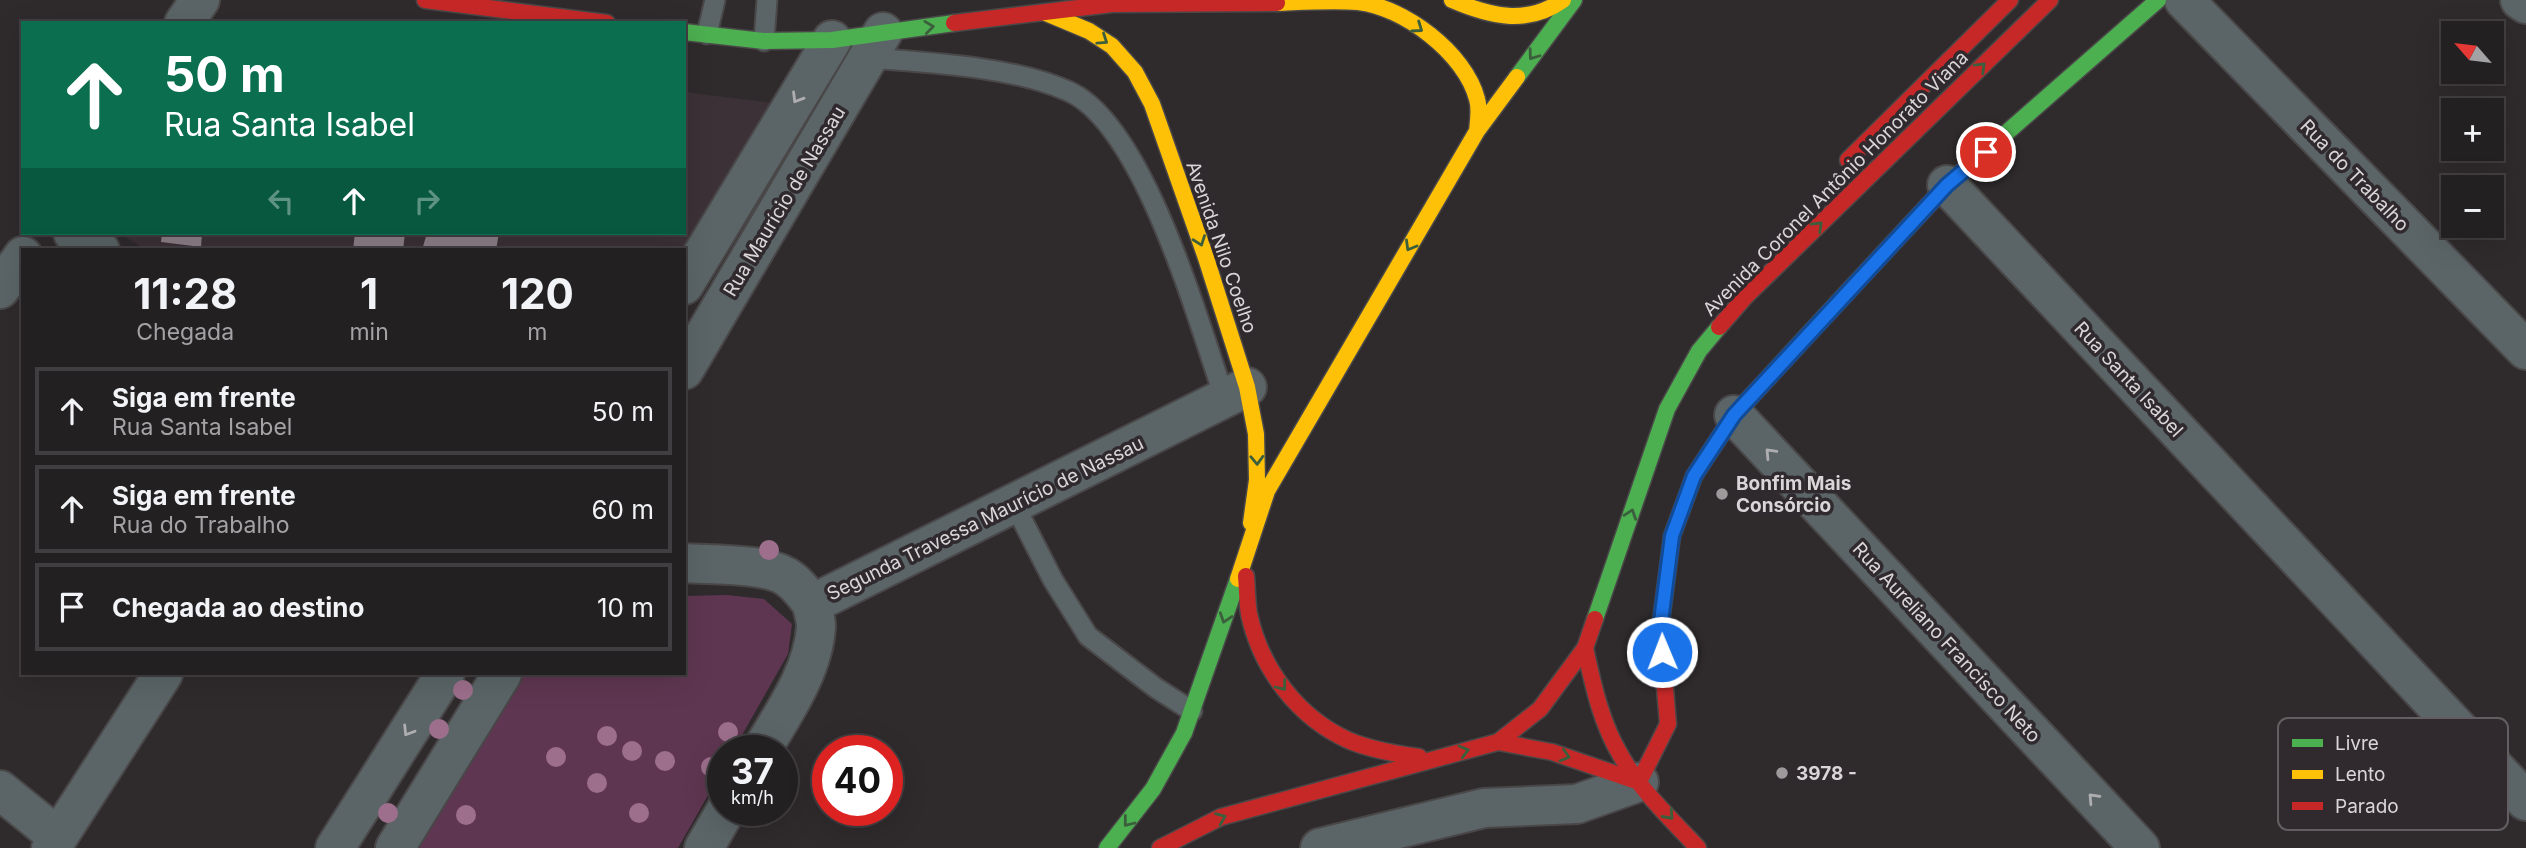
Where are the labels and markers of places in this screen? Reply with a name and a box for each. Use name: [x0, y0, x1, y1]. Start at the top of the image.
pin: [1956, 122, 2016, 182]
place label: Bonfim Mais Consórcio: [1736, 472, 1851, 517]
marker: Bonfim Mais Consórcio: [1714, 486, 1730, 502]
place label: 3978 -: [1796, 762, 1857, 785]
marker: 3978 -: [1774, 765, 1790, 781]

